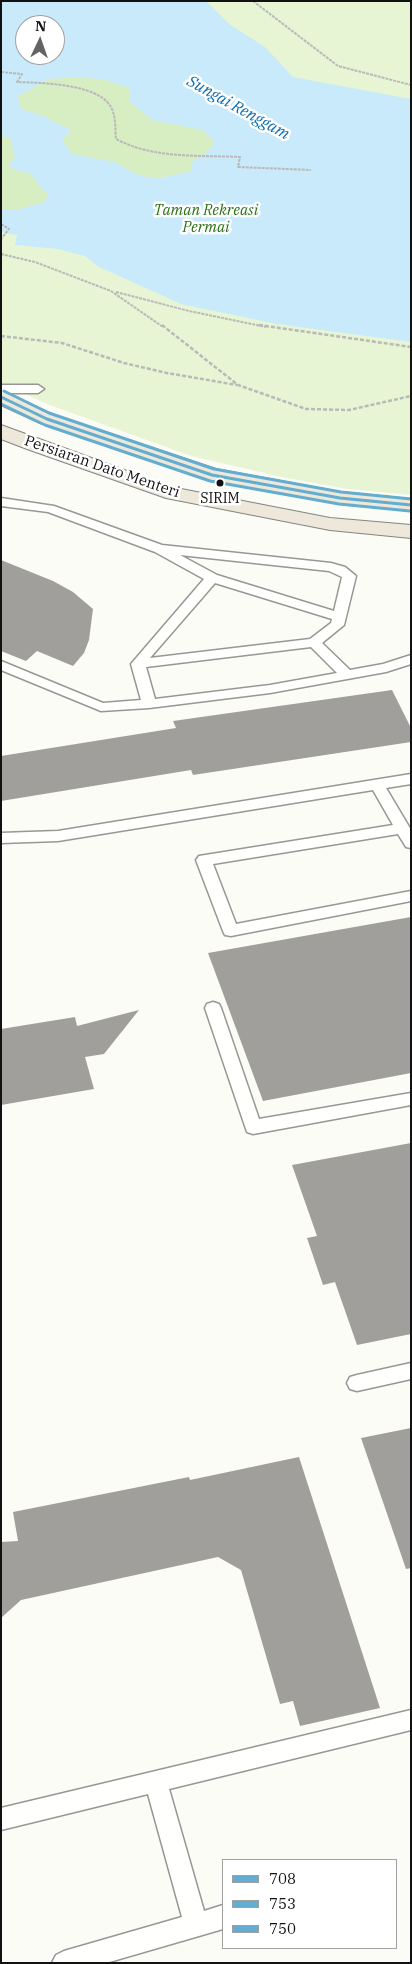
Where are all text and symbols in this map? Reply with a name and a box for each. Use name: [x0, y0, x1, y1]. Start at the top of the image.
north arrow: [15, 15, 65, 65]
text: N: [35, 17, 47, 35]
water label: Sungai Renggam: [183, 72, 293, 144]
park label: Taman Rekreasi Permai: [154, 202, 258, 237]
street label: Persiaran Dato Menteri: [22, 432, 182, 502]
marker: SIRIM: [215, 478, 225, 488]
place label: SIRIM: [200, 491, 240, 507]
legend: [222, 1859, 397, 1949]
text: 708: [269, 1869, 296, 1888]
text: 753: [269, 1894, 296, 1913]
text: 750: [269, 1919, 296, 1938]

